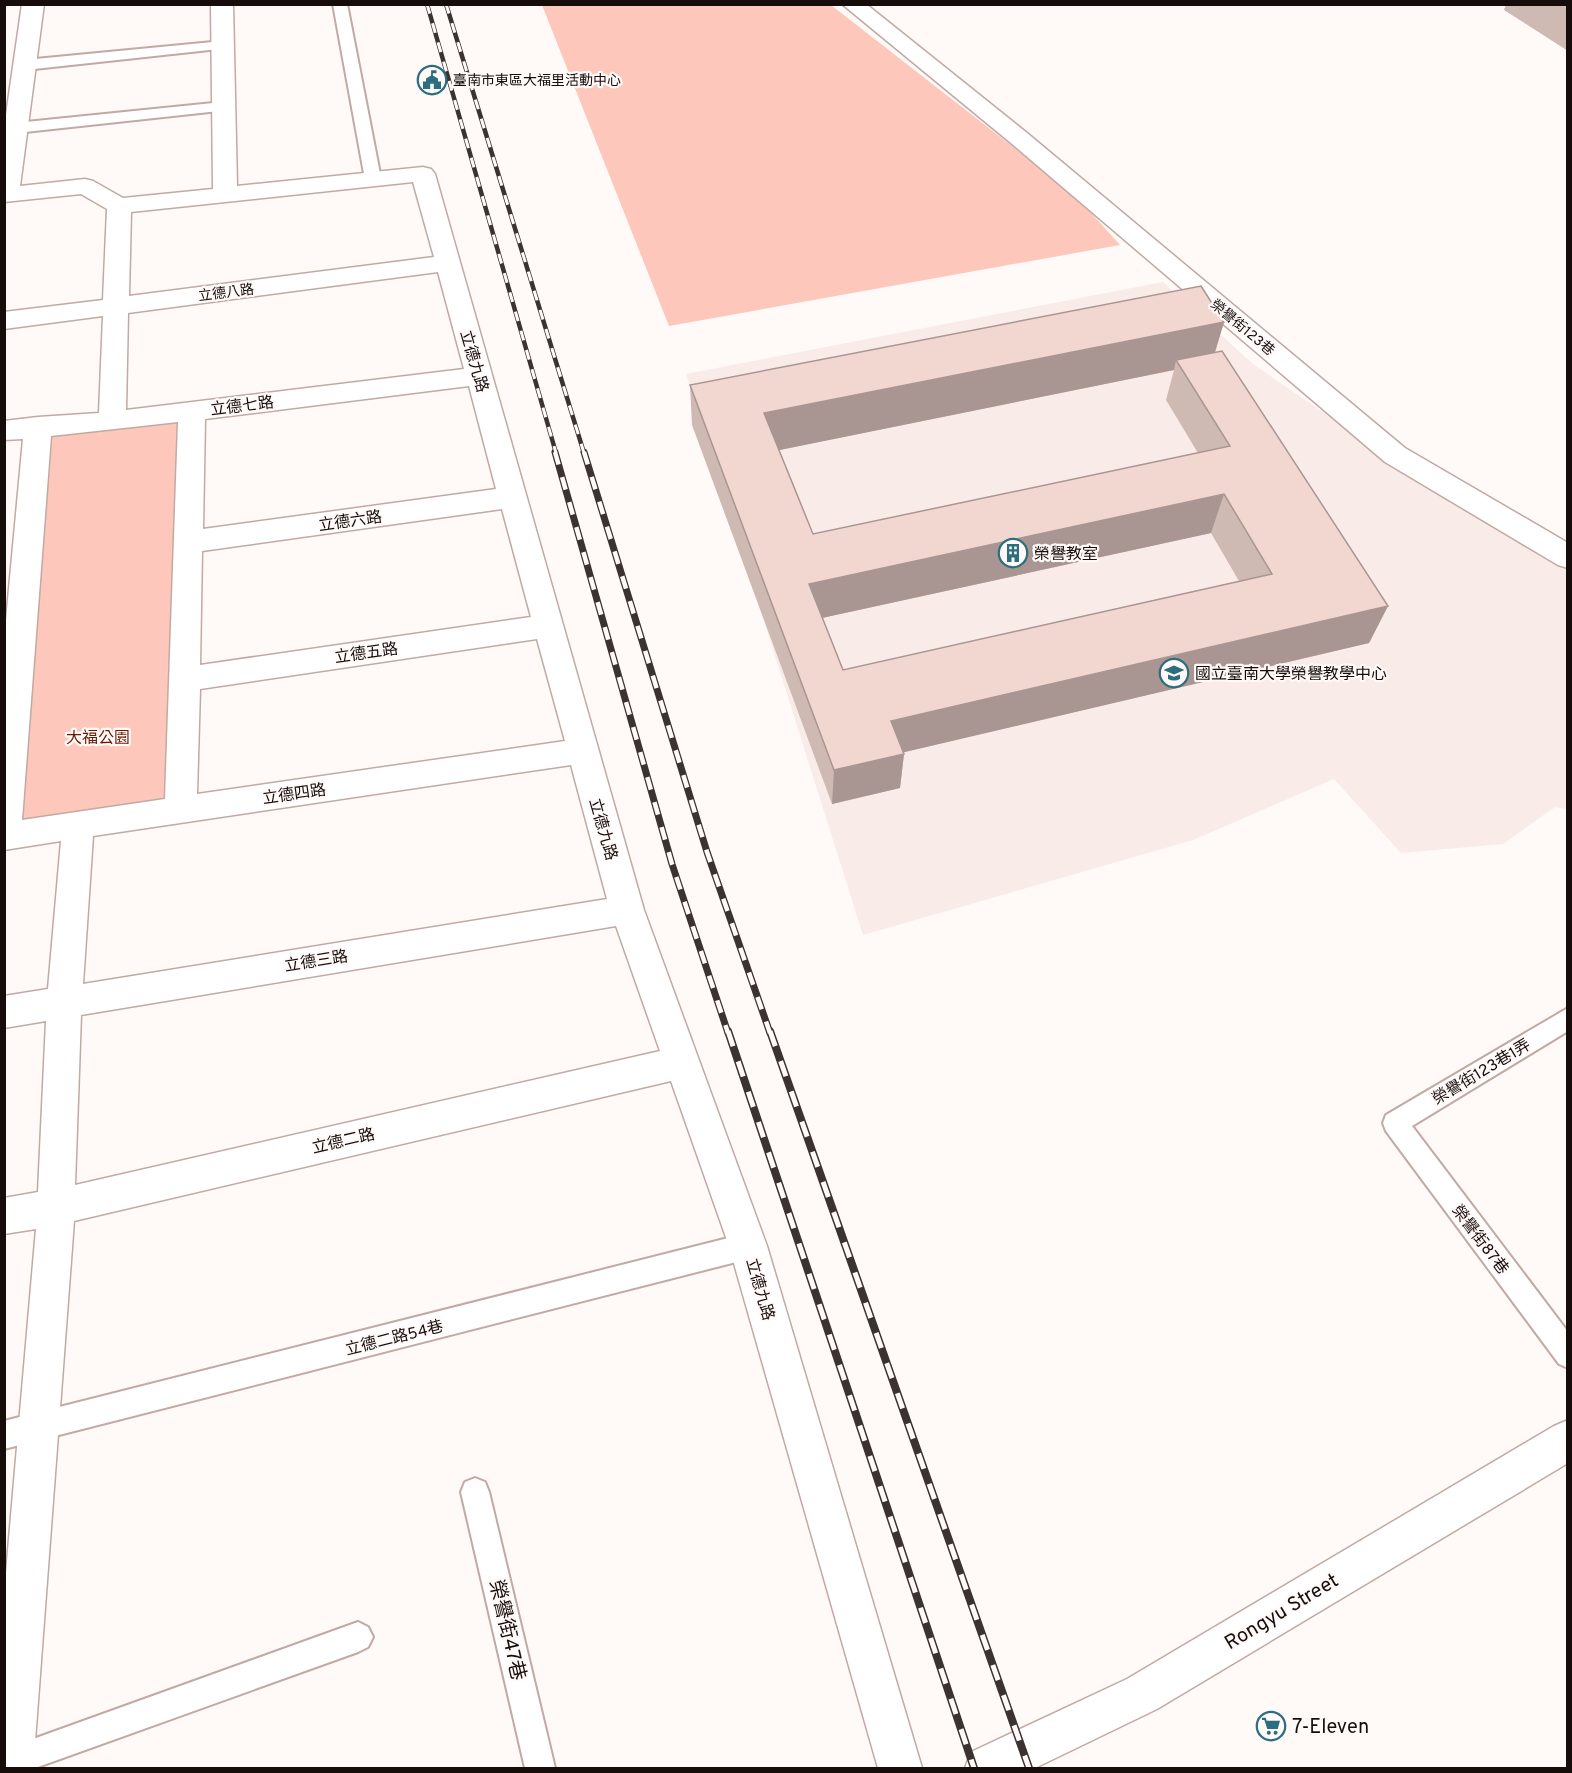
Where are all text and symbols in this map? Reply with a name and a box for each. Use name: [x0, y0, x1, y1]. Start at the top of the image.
public building icon: 臺南市東區大福里活動中心: [416, 64, 448, 96]
place label: 臺南市東區大福里活動中心: [453, 73, 621, 90]
street label: 立德八路: [197, 281, 255, 305]
street label: 榮譽街123巷: [1207, 296, 1277, 360]
street label: 立德九路: [455, 328, 492, 395]
street label: 立德七路: [209, 393, 275, 421]
street label: 立德六路: [317, 508, 383, 536]
building icon: 榮譽教室: [997, 537, 1029, 569]
place label: 榮譽教室: [1034, 545, 1098, 565]
street label: 立德五路: [333, 640, 399, 668]
school or university icon: 國立臺南大學榮譽教學中心: [1158, 657, 1190, 689]
place label: 國立臺南大學榮譽教學中心: [1195, 665, 1387, 685]
park label: 大福公園: [66, 729, 130, 749]
street label: 立德四路: [261, 781, 327, 809]
street label: 立德九路: [584, 796, 621, 863]
street label: 立德三路: [283, 947, 349, 977]
street label: 榮譽街123巷1弄: [1429, 1035, 1535, 1110]
street label: 立德二路: [310, 1125, 377, 1159]
street label: 榮譽街87巷: [1447, 1201, 1512, 1279]
street label: 立德九路: [741, 1256, 778, 1323]
street label: 立德二路54巷: [343, 1317, 446, 1361]
street label: Rongyu Street: [1220, 1568, 1344, 1657]
street label: 榮譽街47巷: [482, 1578, 530, 1683]
supermarket icon: 7-Eleven: [1255, 1710, 1287, 1742]
place label: 7-Eleven: [1292, 1715, 1369, 1741]

